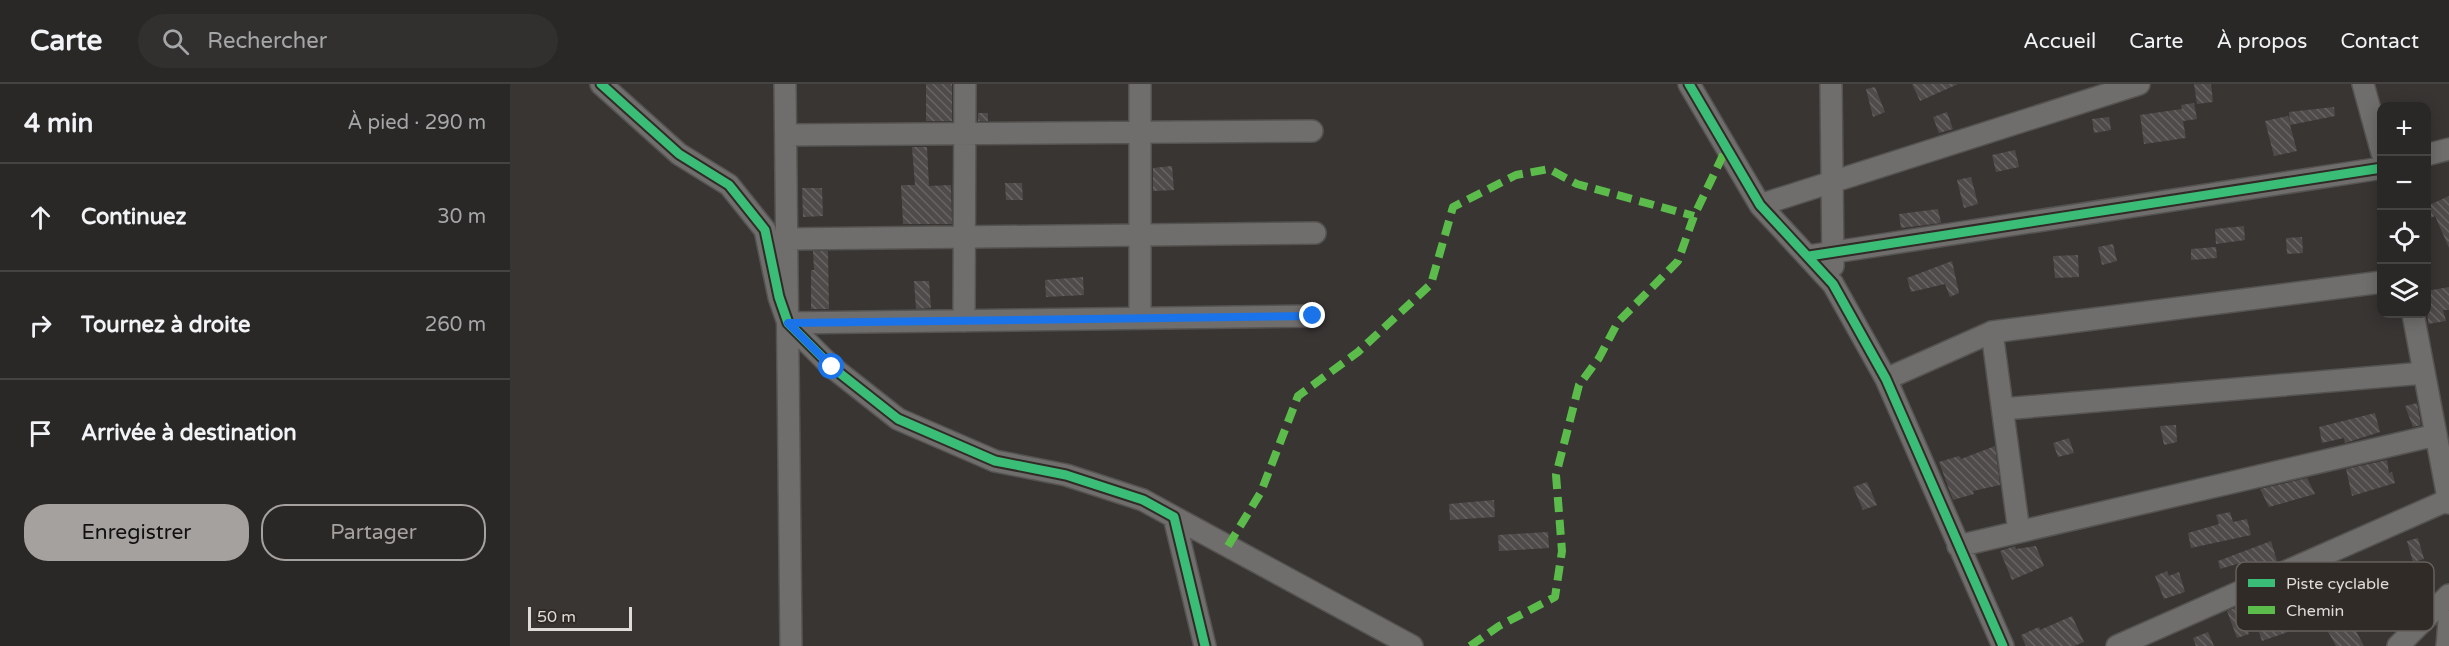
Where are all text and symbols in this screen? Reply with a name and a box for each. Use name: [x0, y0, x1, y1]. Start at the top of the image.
search box: [138, 14, 558, 68]
text: Carte: [30, 24, 102, 58]
icon: search: [159, 25, 192, 58]
text: Rechercher: [207, 28, 327, 54]
text: Accueil: [2023, 29, 2096, 54]
text: Carte: [2129, 29, 2183, 54]
text: À propos: [2216, 29, 2307, 54]
text: Contact: [2340, 29, 2419, 54]
map controls: [2377, 102, 2431, 318]
button: +: [2377, 102, 2431, 156]
text: 4 min: [24, 108, 93, 139]
text: À pied · 290 m: [348, 111, 486, 135]
button: −: [2377, 156, 2431, 210]
icon: ahead: [24, 201, 57, 234]
text: Continuez: [81, 204, 186, 230]
text: 30 m: [437, 205, 486, 229]
button: locate: [2377, 210, 2431, 264]
button: layers: [2377, 264, 2431, 318]
route end: [1299, 302, 1325, 328]
icon: right: [24, 309, 57, 342]
text: Tournez à droite: [81, 312, 250, 338]
text: 260 m: [425, 313, 486, 337]
route start: [818, 353, 844, 379]
icon: arrive: [24, 417, 57, 450]
text: Arrivée à destination: [81, 420, 297, 446]
button: Enregistrer: [24, 504, 249, 561]
button: Partager: [261, 504, 486, 561]
legend: [2236, 562, 2434, 631]
text: Piste cyclable: [2286, 574, 2389, 594]
text: Chemin: [2286, 601, 2344, 621]
scale bar: [528, 604, 632, 632]
text: 50 m: [537, 607, 576, 627]

